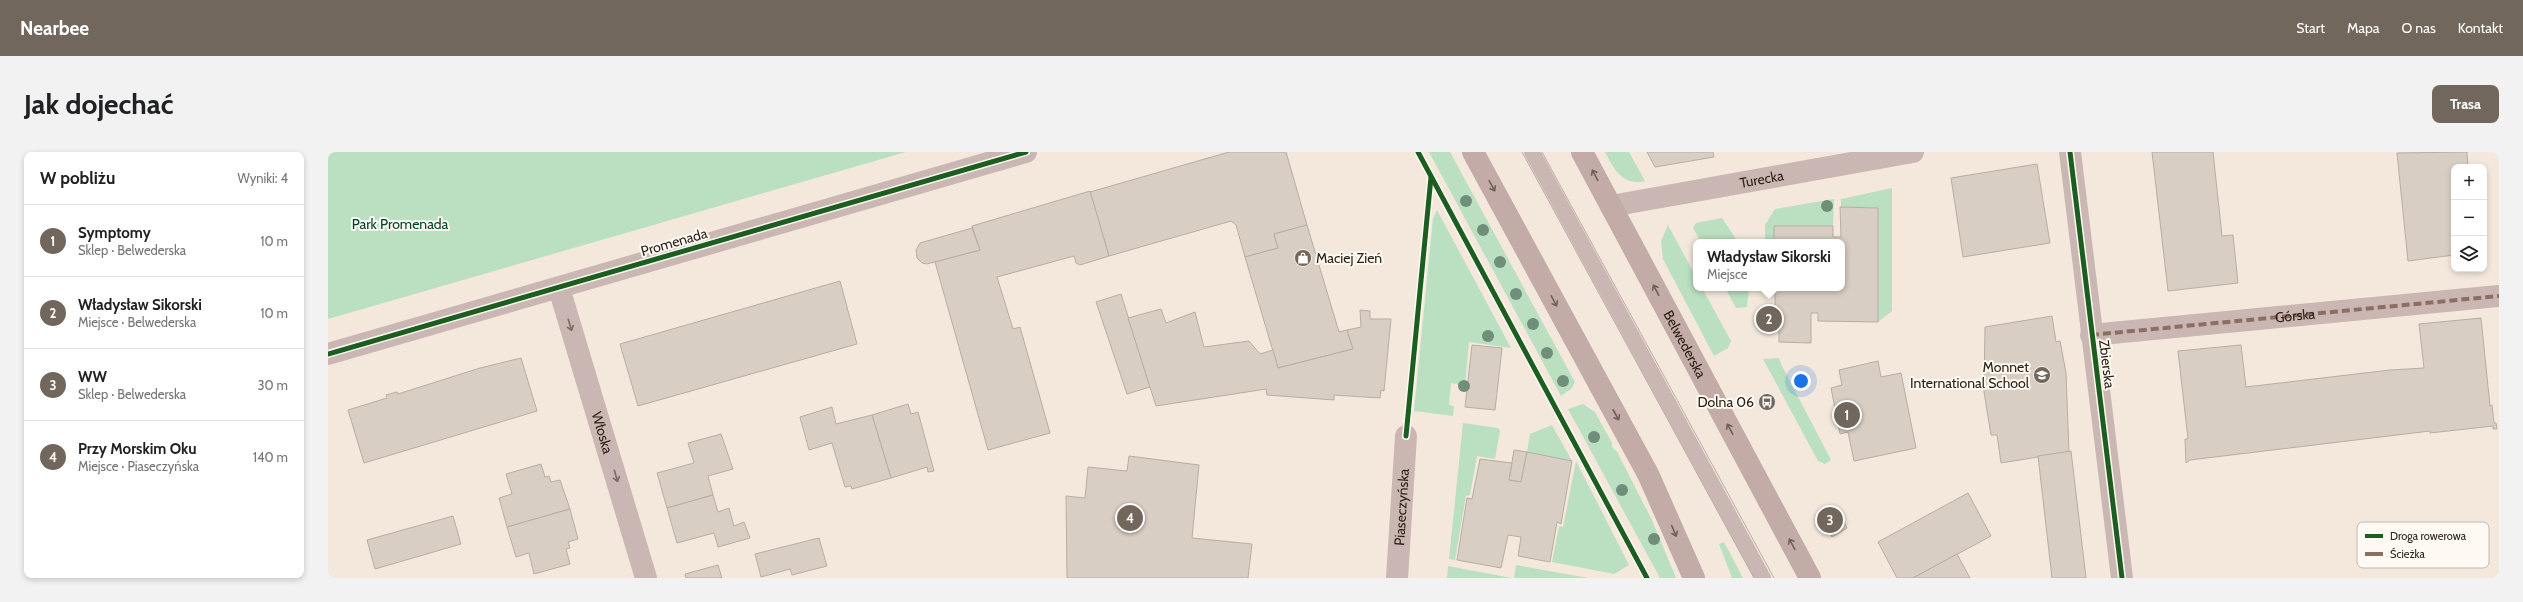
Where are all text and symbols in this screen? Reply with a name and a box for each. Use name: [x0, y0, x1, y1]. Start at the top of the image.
text: Nearbee: [20, 17, 89, 40]
text: Start: [2296, 19, 2325, 37]
text: Mapa: [2347, 19, 2379, 37]
text: O nas: [2401, 19, 2436, 37]
text: Kontakt: [2458, 19, 2503, 37]
button: Trasa: [2432, 85, 2499, 123]
text: Jak dojechać: [24, 87, 173, 121]
map controls: [2451, 164, 2487, 272]
button: +: [2451, 164, 2487, 200]
street label: Turecka: [1738, 166, 1785, 192]
text: W pobliżu: [40, 168, 115, 188]
one-way arrow: [1590, 169, 1598, 181]
text: Wyniki: 4: [237, 170, 288, 186]
one-way arrow: [1488, 180, 1496, 192]
button: −: [2451, 200, 2487, 236]
park label: Park Promenada: [352, 215, 449, 233]
text: Symptomy: [78, 224, 151, 242]
street label: Promenada: [639, 224, 710, 260]
text: 1: [51, 233, 55, 249]
text: 10 m: [260, 233, 288, 249]
button: layers: [2451, 236, 2487, 272]
popup: [1693, 239, 1845, 291]
text: Sklep · Belwederska: [78, 242, 186, 258]
shop icon: Maciej Zień: [1293, 248, 1313, 268]
text: Władysław Sikorski: [1707, 248, 1831, 266]
place label: Maciej Zień: [1316, 249, 1382, 267]
text: Miejsce: [1707, 266, 1747, 282]
one-way arrow: [1651, 284, 1659, 296]
one-way arrow: [1550, 294, 1558, 306]
text: Władysław Sikorski: [78, 296, 202, 314]
pin: 2: [1756, 304, 1782, 334]
text: 2: [50, 305, 56, 321]
text: 10 m: [260, 305, 288, 321]
street label: Górska: [2274, 305, 2316, 326]
street label: Belwederska: [1659, 307, 1710, 381]
text: Miejsce · Belwederska: [78, 314, 196, 330]
one-way arrow: [567, 318, 574, 331]
street label: Zbierska: [2095, 339, 2119, 390]
place label: Monnet International School: [1910, 358, 2030, 392]
school or university icon: Monnet International School: [2032, 365, 2052, 385]
text: WW: [78, 368, 107, 386]
your location: [1791, 371, 1811, 391]
text: 3: [49, 377, 57, 393]
text: 30 m: [258, 377, 288, 393]
text: Sklep · Belwederska: [78, 386, 186, 402]
bus stop icon: Dolna 06: [1757, 392, 1777, 412]
place label: Dolna 06: [1697, 393, 1754, 411]
pin: 1: [1834, 400, 1860, 430]
street label: Włoska: [588, 409, 617, 456]
one-way arrow: [1612, 409, 1620, 421]
one-way arrow: [1726, 423, 1733, 435]
text: Przy Morskim Oku: [78, 440, 197, 458]
text: 4: [49, 449, 57, 465]
text: 140 m: [253, 449, 288, 465]
text: Miejsce · Piaseczyńska: [78, 458, 199, 474]
street label: Piaseczyńska: [1390, 468, 1413, 546]
one-way arrow: [613, 470, 620, 483]
pin: 4: [1117, 503, 1143, 533]
pin: 3: [1817, 505, 1843, 535]
legend: [2357, 522, 2489, 568]
one-way arrow: [1671, 524, 1679, 536]
text: Droga rowerowa: [2390, 529, 2467, 543]
one-way arrow: [1788, 538, 1795, 550]
text: Ścieżka: [2390, 547, 2425, 561]

